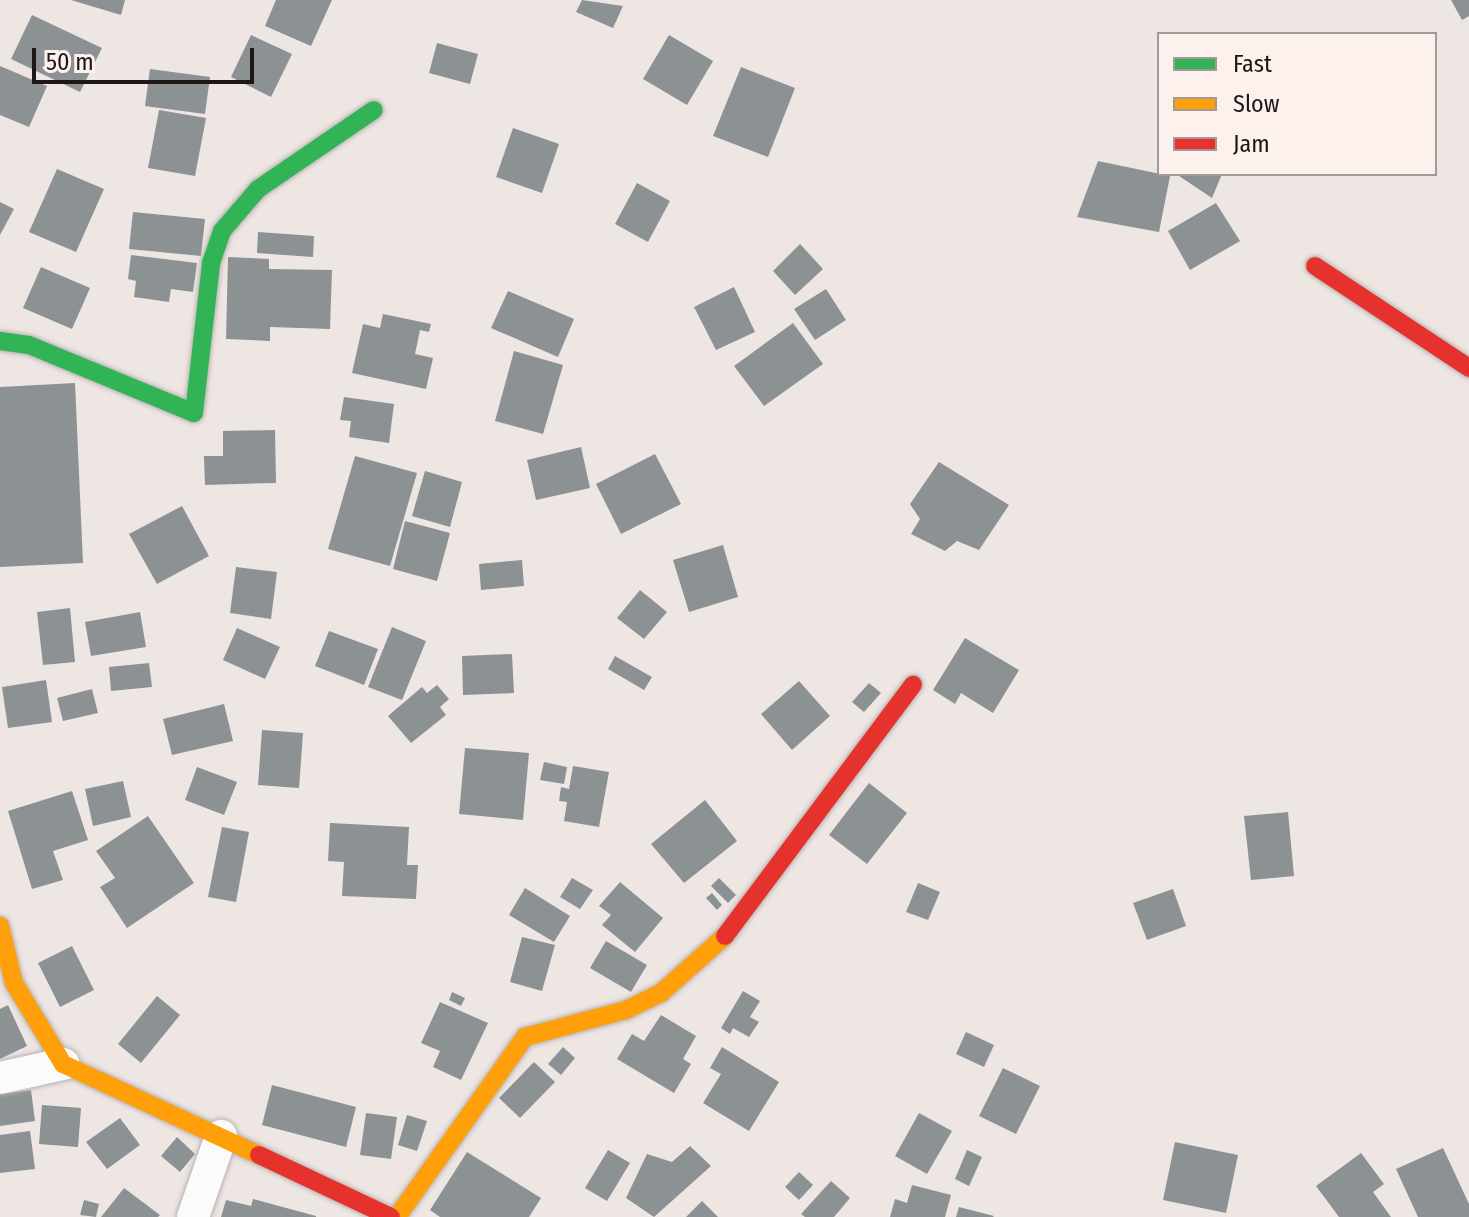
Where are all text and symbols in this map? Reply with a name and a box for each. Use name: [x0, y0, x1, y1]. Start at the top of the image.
scale bar: [36, 32, 258, 82]
legend: [1157, 32, 1437, 176]
text: 50 m: [46, 48, 94, 76]
text: Fast: [1233, 50, 1272, 78]
text: Slow: [1233, 90, 1279, 118]
text: Jam: [1233, 130, 1270, 158]

